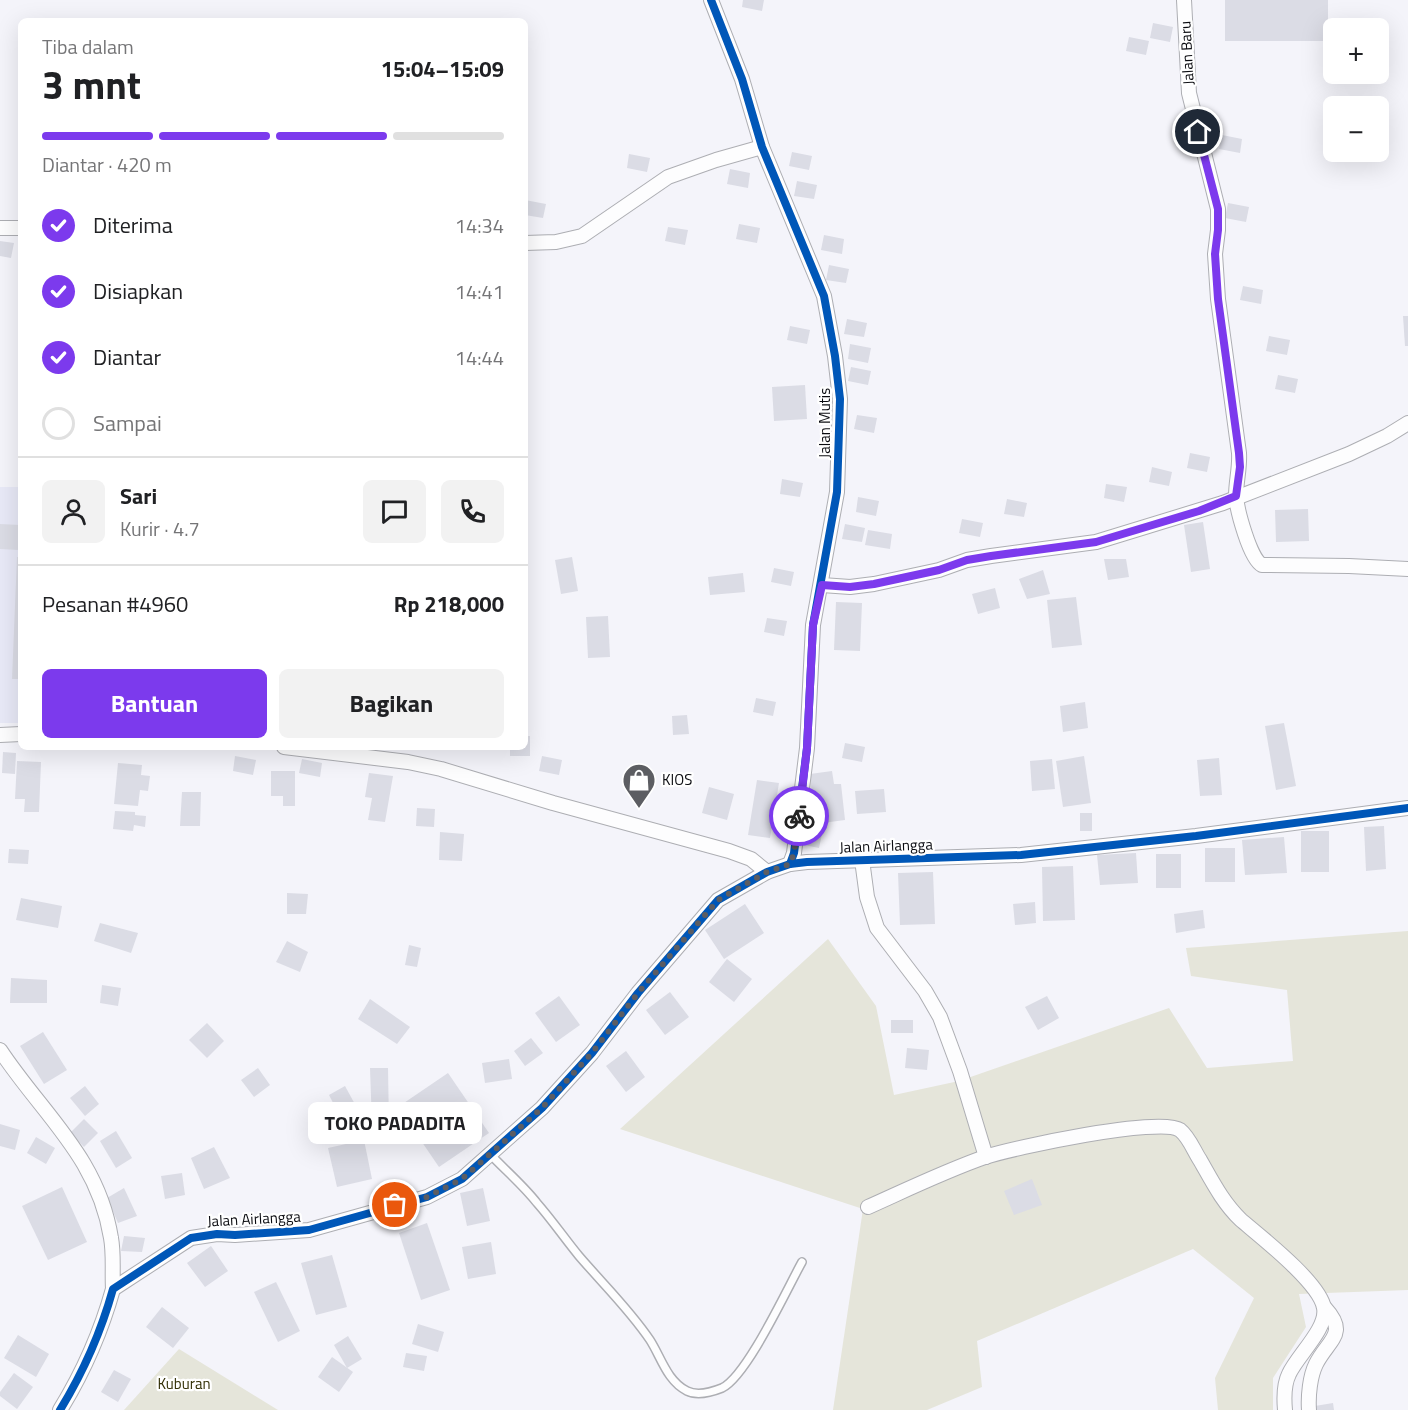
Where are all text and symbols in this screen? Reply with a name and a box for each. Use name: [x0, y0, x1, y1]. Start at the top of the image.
map controls: [1323, 18, 1389, 162]
button: +: [1323, 18, 1389, 84]
street label: Jalan Baru: [1173, 20, 1200, 86]
text: Tiba dalam: [42, 31, 134, 62]
text: 15:04–15:09: [381, 52, 504, 86]
text: 3 mnt: [42, 55, 141, 114]
button: −: [1323, 96, 1389, 162]
pin: [1172, 106, 1223, 157]
icon: home: [1181, 115, 1214, 148]
text: Diantar · 420 m: [42, 149, 172, 180]
text: Diterima: [93, 208, 173, 242]
icon: check: [42, 209, 75, 242]
text: 14:34: [455, 210, 504, 241]
text: Disiapkan: [93, 274, 183, 308]
icon: check: [42, 275, 75, 308]
text: 14:41: [455, 276, 504, 307]
text: Diantar: [93, 340, 161, 374]
icon: check: [42, 341, 75, 374]
text: 14:44: [455, 342, 504, 373]
street label: Jalan Mutis: [813, 388, 836, 458]
text: Sampai: [93, 406, 162, 440]
text: Sari: [120, 479, 157, 513]
button: person: [42, 480, 105, 543]
button: chat: [363, 480, 426, 543]
button: phone: [441, 480, 504, 543]
text: Kurir · 4.7: [120, 513, 200, 544]
text: Pesanan #4960: [42, 587, 188, 621]
text: Rp 218,000: [394, 587, 504, 621]
button: Bantuan: [42, 669, 267, 738]
button: Bagikan: [279, 669, 504, 738]
shop icon: KIOS: [621, 762, 657, 809]
place label: KIOS: [662, 768, 692, 791]
courier: [769, 786, 829, 846]
icon: bike: [783, 800, 816, 833]
street label: Jalan Airlangga: [839, 832, 934, 859]
callout: TOKO PADADITA: [308, 1103, 482, 1145]
text: TOKO PADADITA: [325, 1107, 465, 1138]
pin: [369, 1179, 420, 1230]
icon: bag: [378, 1188, 411, 1221]
street label: Jalan Airlangga: [207, 1205, 302, 1232]
park label: Kuburan: [158, 1372, 210, 1395]

